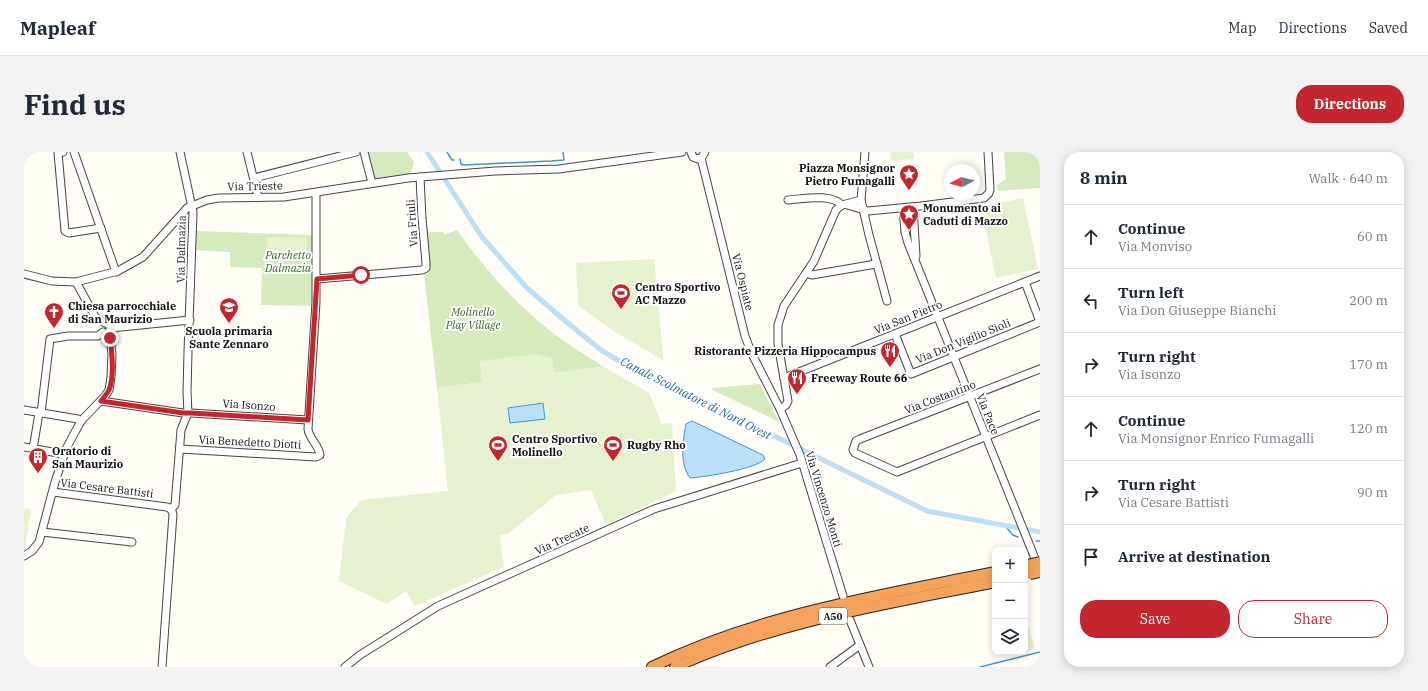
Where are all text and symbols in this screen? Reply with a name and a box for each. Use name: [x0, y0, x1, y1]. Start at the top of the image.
text: Mapleaf: [20, 16, 95, 40]
text: Map: [1228, 19, 1257, 37]
text: Directions: [1279, 19, 1347, 37]
text: Saved: [1369, 19, 1408, 37]
button: Directions: [1296, 85, 1404, 123]
text: Find us: [24, 86, 126, 123]
place label: Piazza Monsignor Pietro Fumagalli: [799, 161, 896, 188]
place icon: Piazza Monsignor Pietro Fumagalli: [898, 163, 920, 191]
north arrow: [944, 164, 980, 200]
text: 8 min: [1080, 167, 1128, 189]
text: Walk · 640 m: [1309, 170, 1388, 187]
street label: Via Trieste: [227, 179, 283, 193]
street label: Via Friuli: [403, 198, 421, 247]
place label: Monumento ai Caduti di Mazzo: [923, 201, 1008, 228]
place icon: Monumento ai Caduti di Mazzo: [898, 203, 920, 231]
street label: Via Dalmazia: [173, 215, 189, 283]
text: Continue: [1118, 219, 1185, 238]
icon: ahead: [1080, 226, 1102, 248]
text: 60 m: [1357, 228, 1388, 245]
text: Via Monviso: [1118, 238, 1192, 255]
park label: Parchetto Dalmazia: [264, 248, 311, 275]
street label: Via Ospiate: [729, 252, 757, 312]
route start: [352, 266, 370, 284]
place label: Centro Sportivo AC Mazzo: [635, 280, 720, 307]
sports icon: Centro Sportivo AC Mazzo: [610, 282, 632, 310]
text: Turn left: [1118, 283, 1184, 302]
icon: left: [1080, 290, 1102, 312]
text: 200 m: [1349, 292, 1388, 309]
school or university icon: Scuola primaria Sante Zennaro: [218, 296, 240, 324]
street label: Via San Pietro: [872, 297, 944, 337]
place label: Chiesa parrocchiale di San Maurizio: [68, 299, 176, 326]
church icon: Chiesa parrocchiale di San Maurizio: [43, 301, 65, 329]
text: Via Don Giuseppe Bianchi: [1118, 302, 1276, 319]
park label: Molinello Play Village: [445, 305, 500, 332]
street label: Via Don Vigilio Sioli: [914, 315, 1013, 366]
place label: Scuola primaria Sante Zennaro: [185, 324, 273, 351]
route end: [101, 329, 119, 347]
restaurant icon: Ristorante Pizzeria Hippocampus: [879, 340, 901, 368]
place label: Ristorante Pizzeria Hippocampus: [694, 344, 876, 358]
text: Turn right: [1118, 347, 1196, 366]
water label: Canale Scolmatore di Nord Ovest: [618, 353, 775, 443]
icon: right: [1080, 354, 1102, 376]
text: 170 m: [1349, 356, 1388, 373]
text: Via Isonzo: [1118, 366, 1181, 383]
restaurant icon: Freeway Route 66: [786, 367, 808, 395]
place label: Freeway Route 66: [811, 371, 908, 385]
street label: Via Costantino: [902, 377, 978, 417]
street label: Via Pace: [973, 391, 1003, 437]
street label: Via Isonzo: [222, 396, 276, 414]
text: Continue: [1118, 411, 1185, 430]
icon: ahead: [1080, 418, 1102, 440]
text: 120 m: [1349, 420, 1388, 437]
text: Via Monsignor Enrico Fumagalli: [1118, 430, 1314, 447]
street label: Via Benedetto Diotti: [198, 432, 302, 452]
place label: Centro Sportivo Molinello: [512, 432, 597, 459]
sports icon: Centro Sportivo Molinello: [487, 434, 509, 462]
sports icon: Rugby Rho: [602, 434, 624, 462]
place label: Rugby Rho: [627, 438, 686, 452]
place label: Oratorio di San Maurizio: [52, 444, 123, 471]
building icon: Oratorio di San Maurizio: [27, 446, 49, 474]
street label: Via Vincenzo Monti: [803, 449, 845, 549]
street label: Via Cesare Battisti: [60, 475, 155, 501]
text: Turn right: [1118, 475, 1196, 494]
icon: right: [1080, 482, 1102, 504]
text: 90 m: [1357, 484, 1388, 501]
text: Via Cesare Battisti: [1118, 494, 1229, 511]
street label: Via Trecate: [533, 520, 591, 558]
icon: arrive: [1080, 546, 1102, 568]
map controls: [992, 547, 1028, 655]
button: +: [992, 547, 1028, 583]
text: Arrive at destination: [1118, 547, 1270, 566]
button: −: [992, 583, 1028, 619]
button: Save: [1080, 600, 1230, 638]
button: Share: [1238, 600, 1388, 638]
road number: A50: [819, 608, 847, 624]
button: layers: [992, 619, 1028, 655]

